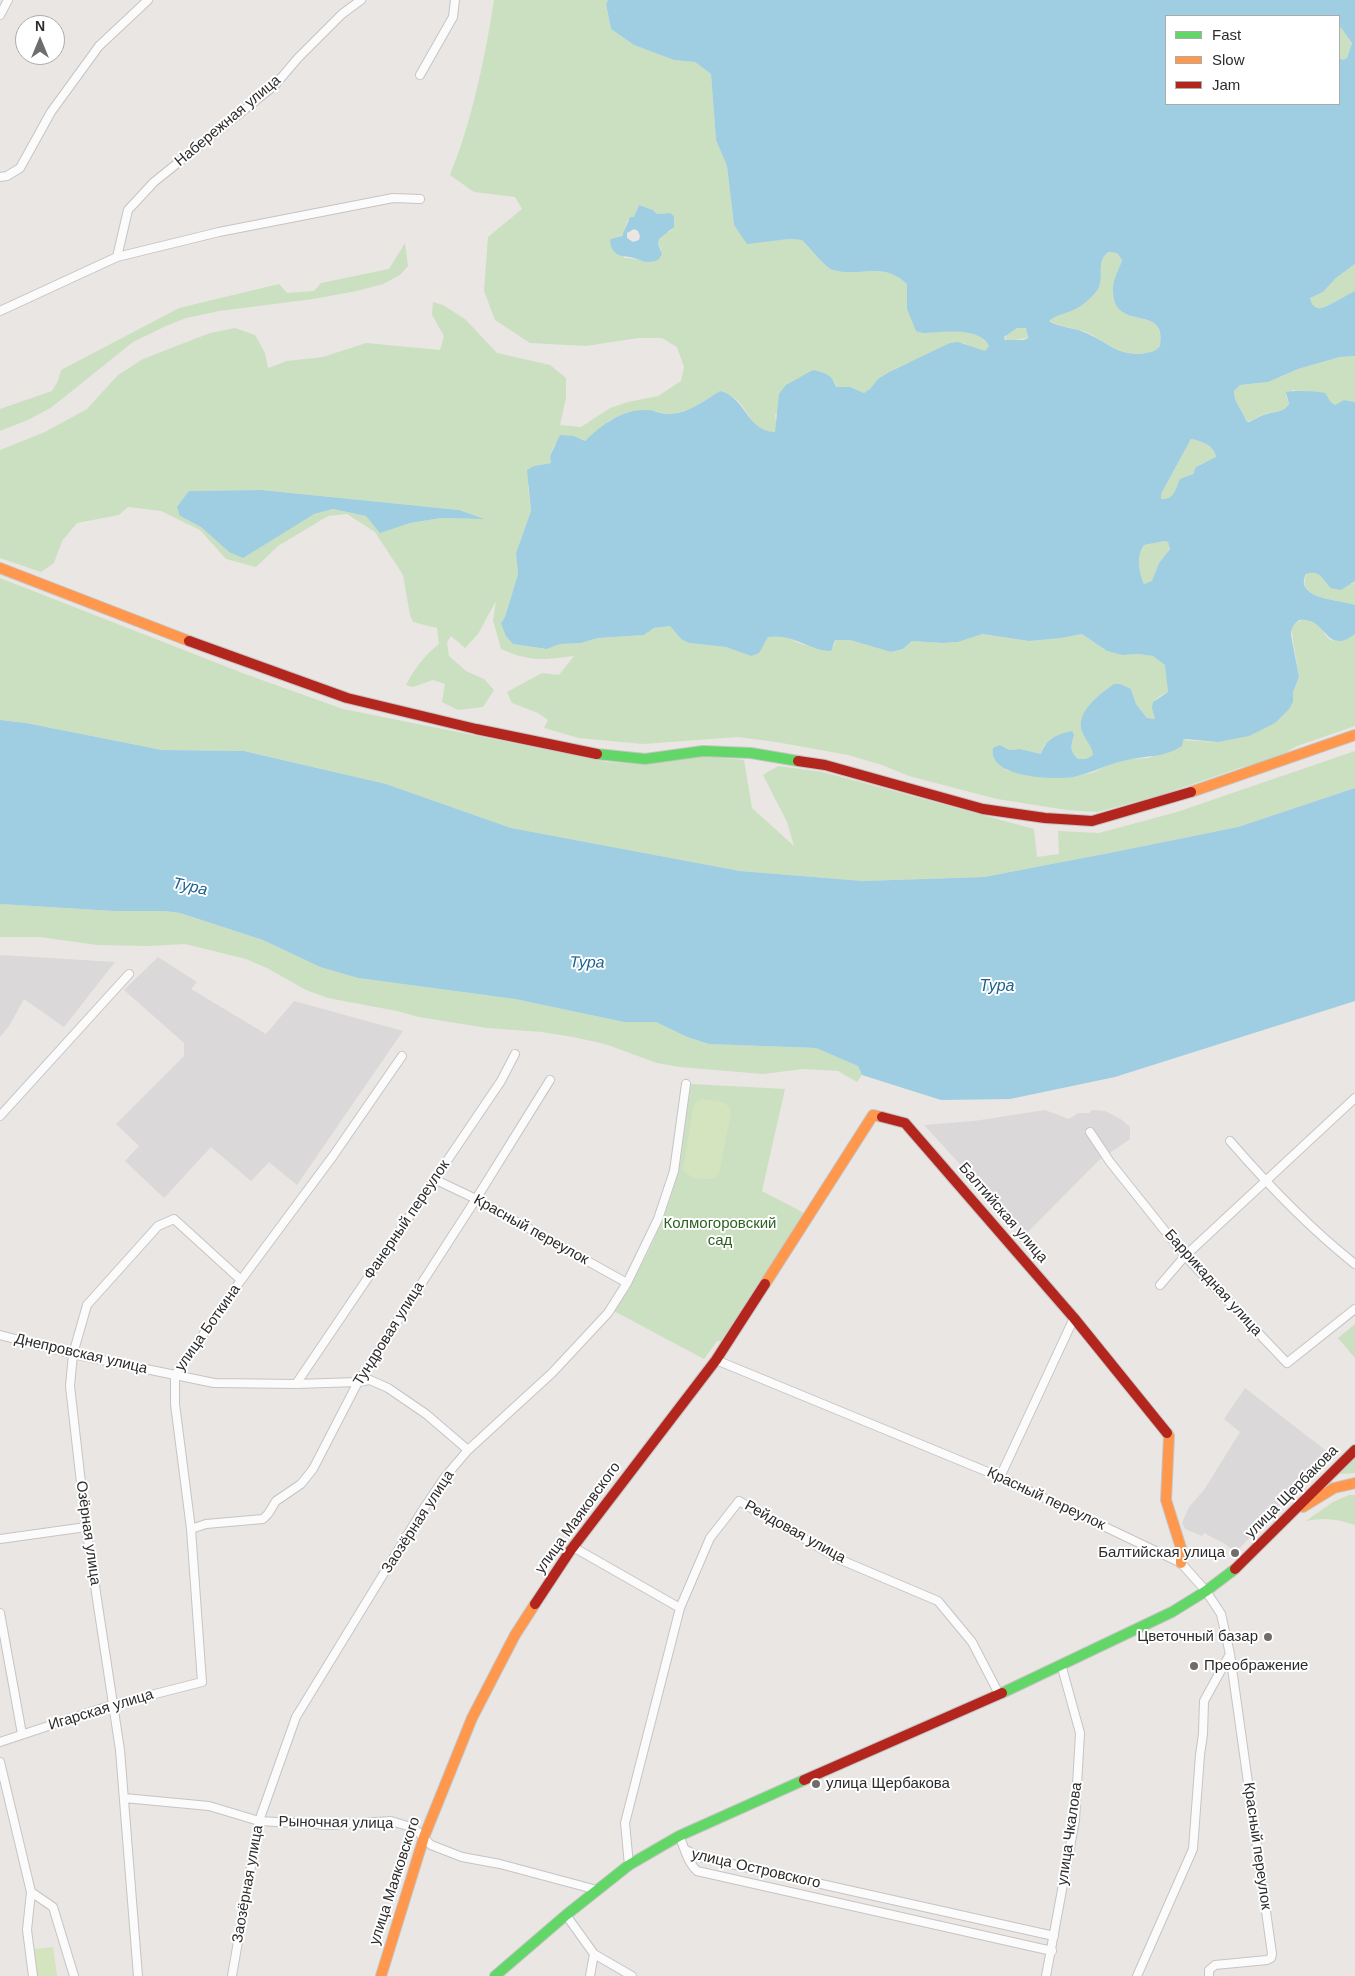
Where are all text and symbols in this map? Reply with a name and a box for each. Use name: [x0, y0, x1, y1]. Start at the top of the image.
north arrow: [15, 15, 65, 65]
legend: [1165, 15, 1340, 105]
text: N: [35, 18, 45, 34]
text: Fast: [1212, 26, 1241, 43]
text: Slow: [1212, 51, 1245, 68]
street label: Набережная улица: [171, 71, 285, 171]
text: Jam: [1212, 76, 1240, 93]
water label: Тура: [171, 874, 209, 900]
water label: Тура: [569, 953, 605, 973]
water label: Тура: [979, 977, 1015, 997]
street label: Фанерный переулок: [360, 1157, 454, 1283]
street label: Балтийская улица: [955, 1159, 1051, 1267]
street label: Красный переулок: [470, 1191, 592, 1269]
park label: Колмогоровский сад: [664, 1215, 776, 1250]
street label: Баррикадная улица: [1160, 1226, 1266, 1340]
street label: Тундровая улица: [350, 1279, 428, 1389]
street label: улица Боткина: [171, 1281, 245, 1375]
street label: Днепровская улица: [13, 1330, 149, 1378]
street label: улица Щербакова: [1242, 1442, 1342, 1542]
street label: улица Маяковского: [531, 1459, 625, 1577]
street label: Красный переулок: [984, 1464, 1108, 1534]
street label: Заозёрная улица: [378, 1467, 458, 1577]
street label: Озёрная улица: [72, 1480, 104, 1586]
street label: Рейдовая улица: [741, 1497, 849, 1567]
place label: Балтийская улица: [1098, 1544, 1225, 1562]
marker: Балтийская улица: [1229, 1547, 1241, 1559]
place label: Цветочный базар: [1137, 1628, 1258, 1646]
marker: Цветочный базар: [1262, 1631, 1274, 1643]
place label: Преображение: [1204, 1657, 1308, 1675]
marker: Преображение: [1188, 1660, 1200, 1672]
street label: Игарская улица: [46, 1685, 156, 1735]
place label: улица Щербакова: [826, 1775, 950, 1793]
marker: улица Щербакова: [810, 1778, 822, 1790]
street label: улица Чкалова: [1054, 1781, 1086, 1887]
street label: Красный переулок: [1239, 1781, 1275, 1911]
street label: Рыночная улица: [278, 1813, 394, 1833]
street label: улица Маяковского: [366, 1815, 424, 1947]
street label: Заозёрная улица: [229, 1824, 267, 1944]
street label: улица Островского: [690, 1845, 822, 1893]

